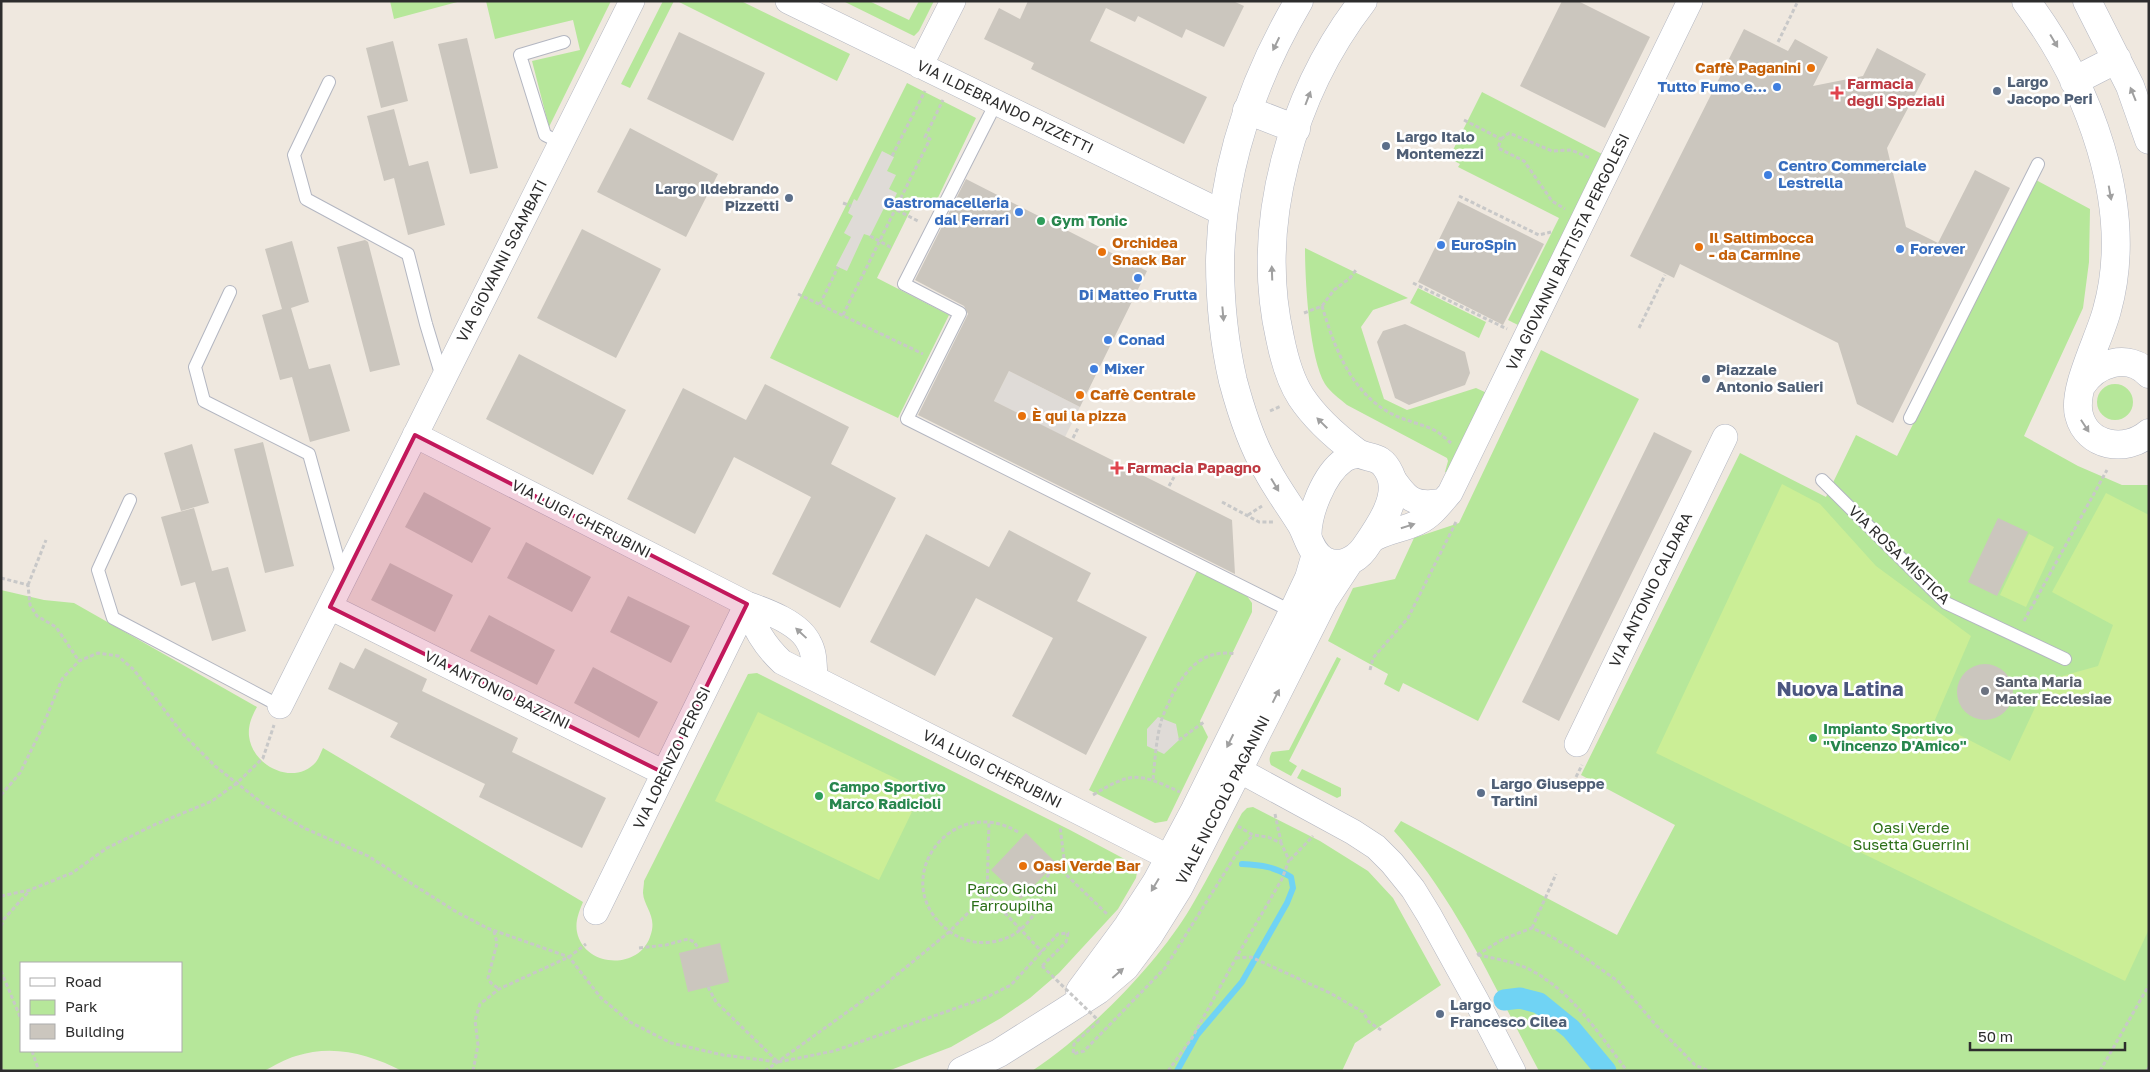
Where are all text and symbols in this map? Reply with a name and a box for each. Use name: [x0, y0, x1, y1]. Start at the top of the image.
one-way arrow: [2049, 35, 2058, 48]
one-way arrow: [1272, 37, 1280, 51]
street label: VIA ILDEBRANDO PIZZETTI: [914, 55, 1097, 157]
place label: Caffè Paganini: [1695, 58, 1801, 76]
marker: Caffè Paganini: [1805, 62, 1817, 74]
place label: Largo Jacopo Peri: [2007, 72, 2093, 107]
place label: Farmacia degli Speziali: [1847, 74, 1945, 109]
place label: Tutto Fumo e...: [1658, 77, 1767, 95]
marker: Tutto Fumo e...: [1771, 81, 1783, 93]
marker: Largo Jacopo Peri: [1991, 85, 2003, 97]
one-way arrow: [2129, 86, 2137, 101]
marker: Farmacia degli Speziali: [1831, 87, 1843, 99]
one-way arrow: [1304, 90, 1312, 105]
place label: Largo Italo Montemezzi: [1396, 127, 1484, 162]
street label: VIA GIOVANNI BATTISTA PERGOLESI: [1502, 130, 1632, 373]
marker: Largo Italo Montemezzi: [1380, 140, 1392, 152]
place label: Centro Commerciale Lestrella: [1778, 156, 1927, 191]
marker: Centro Commerciale Lestrella: [1762, 169, 1774, 181]
street label: VIA GIOVANNI SGAMBATI: [452, 176, 550, 345]
place label: Largo Ildebrando Pizzetti: [655, 179, 779, 214]
one-way arrow: [2107, 185, 2115, 201]
marker: Largo Ildebrando Pizzetti: [783, 192, 795, 204]
place label: Gastromacelleria dal Ferrari: [884, 193, 1009, 228]
marker: Gastromacelleria dal Ferrari: [1013, 206, 1025, 218]
place label: Gym Tonic: [1051, 211, 1128, 229]
marker: Gym Tonic: [1035, 215, 1047, 227]
place label: Il Saltimbocca - da Carmine: [1709, 228, 1814, 263]
place label: Orchidea Snack Bar: [1112, 233, 1186, 268]
place label: EuroSpin: [1451, 235, 1516, 253]
marker: EuroSpin: [1435, 239, 1447, 251]
place label: Forever: [1910, 239, 1966, 257]
marker: Il Saltimbocca - da Carmine: [1693, 241, 1705, 253]
marker: Forever: [1894, 243, 1906, 255]
marker: Orchidea Snack Bar: [1096, 246, 1108, 258]
one-way arrow: [1268, 264, 1276, 280]
marker: Di Matteo Frutta: [1132, 272, 1144, 284]
place label: Di Matteo Frutta: [1079, 285, 1197, 303]
one-way arrow: [1219, 306, 1227, 322]
place label: Conad: [1118, 330, 1165, 348]
marker: Conad: [1102, 334, 1114, 346]
place label: Mixer: [1104, 359, 1145, 377]
place label: Piazzale Antonio Salieri: [1716, 360, 1823, 395]
marker: Mixer: [1088, 363, 1100, 375]
marker: Piazzale Antonio Salieri: [1700, 373, 1712, 385]
place label: Caffè Centrale: [1090, 385, 1196, 403]
marker: Caffè Centrale: [1074, 389, 1086, 401]
place label: È qui la pizza: [1032, 406, 1126, 424]
marker: È qui la pizza: [1016, 410, 1028, 422]
one-way arrow: [1316, 417, 1328, 429]
one-way arrow: [2080, 420, 2090, 433]
place label: Farmacia Papagno: [1127, 458, 1261, 476]
marker: Farmacia Papagno: [1111, 462, 1123, 474]
street label: VIA LUIGI CHERUBINI: [509, 475, 654, 561]
one-way arrow: [1270, 478, 1280, 491]
street label: VIA ROSA MISTICA: [1845, 501, 1954, 607]
street label: VIA ANTONIO CALDARA: [1605, 509, 1695, 670]
one-way arrow: [1401, 522, 1416, 529]
one-way arrow: [795, 627, 807, 639]
street label: VIA ANTONIO BAZZINI: [422, 646, 573, 732]
place label: Santa Maria Mater Ecclesiae: [1995, 672, 2112, 707]
district label: Nuova Latina: [1777, 676, 1904, 700]
street label: VIA LORENZO PEROSI: [629, 683, 714, 832]
marker: Santa Maria Mater Ecclesiae: [1979, 685, 1991, 697]
one-way arrow: [1272, 689, 1280, 703]
street label: VIALE NICCOLÒ PAGANINI: [1172, 712, 1273, 887]
place label: Impianto Sportivo "Vincenzo D'Amico": [1823, 719, 1967, 754]
street label: VIA LUIGI CHERUBINI: [920, 725, 1065, 811]
marker: Impianto Sportivo "Vincenzo D'Amico": [1807, 732, 1819, 744]
one-way arrow: [1226, 733, 1234, 748]
place label: Largo Giuseppe Tartini: [1491, 774, 1605, 809]
place label: Campo Sportivo Marco Radicioli: [829, 777, 946, 812]
marker: Largo Giuseppe Tartini: [1475, 787, 1487, 799]
marker: Campo Sportivo Marco Radicioli: [813, 790, 825, 802]
park label: Oasi Verde Susetta Guerrini: [1853, 818, 1969, 853]
place label: Oasi Verde Bar: [1033, 856, 1141, 874]
marker: Oasi Verde Bar: [1017, 860, 1029, 872]
one-way arrow: [1150, 878, 1159, 891]
park label: Parco Giochi Farroupilha: [967, 879, 1057, 914]
legend: [20, 962, 182, 1052]
one-way arrow: [1111, 968, 1124, 979]
text: Road: [65, 972, 102, 990]
place label: Largo Francesco Cilea: [1450, 995, 1567, 1030]
text: Park: [65, 997, 98, 1015]
marker: Largo Francesco Cilea: [1434, 1008, 1446, 1020]
scale bar: [1970, 1020, 2125, 1052]
text: Building: [65, 1022, 125, 1040]
text: 50 m: [1978, 1027, 2013, 1045]

